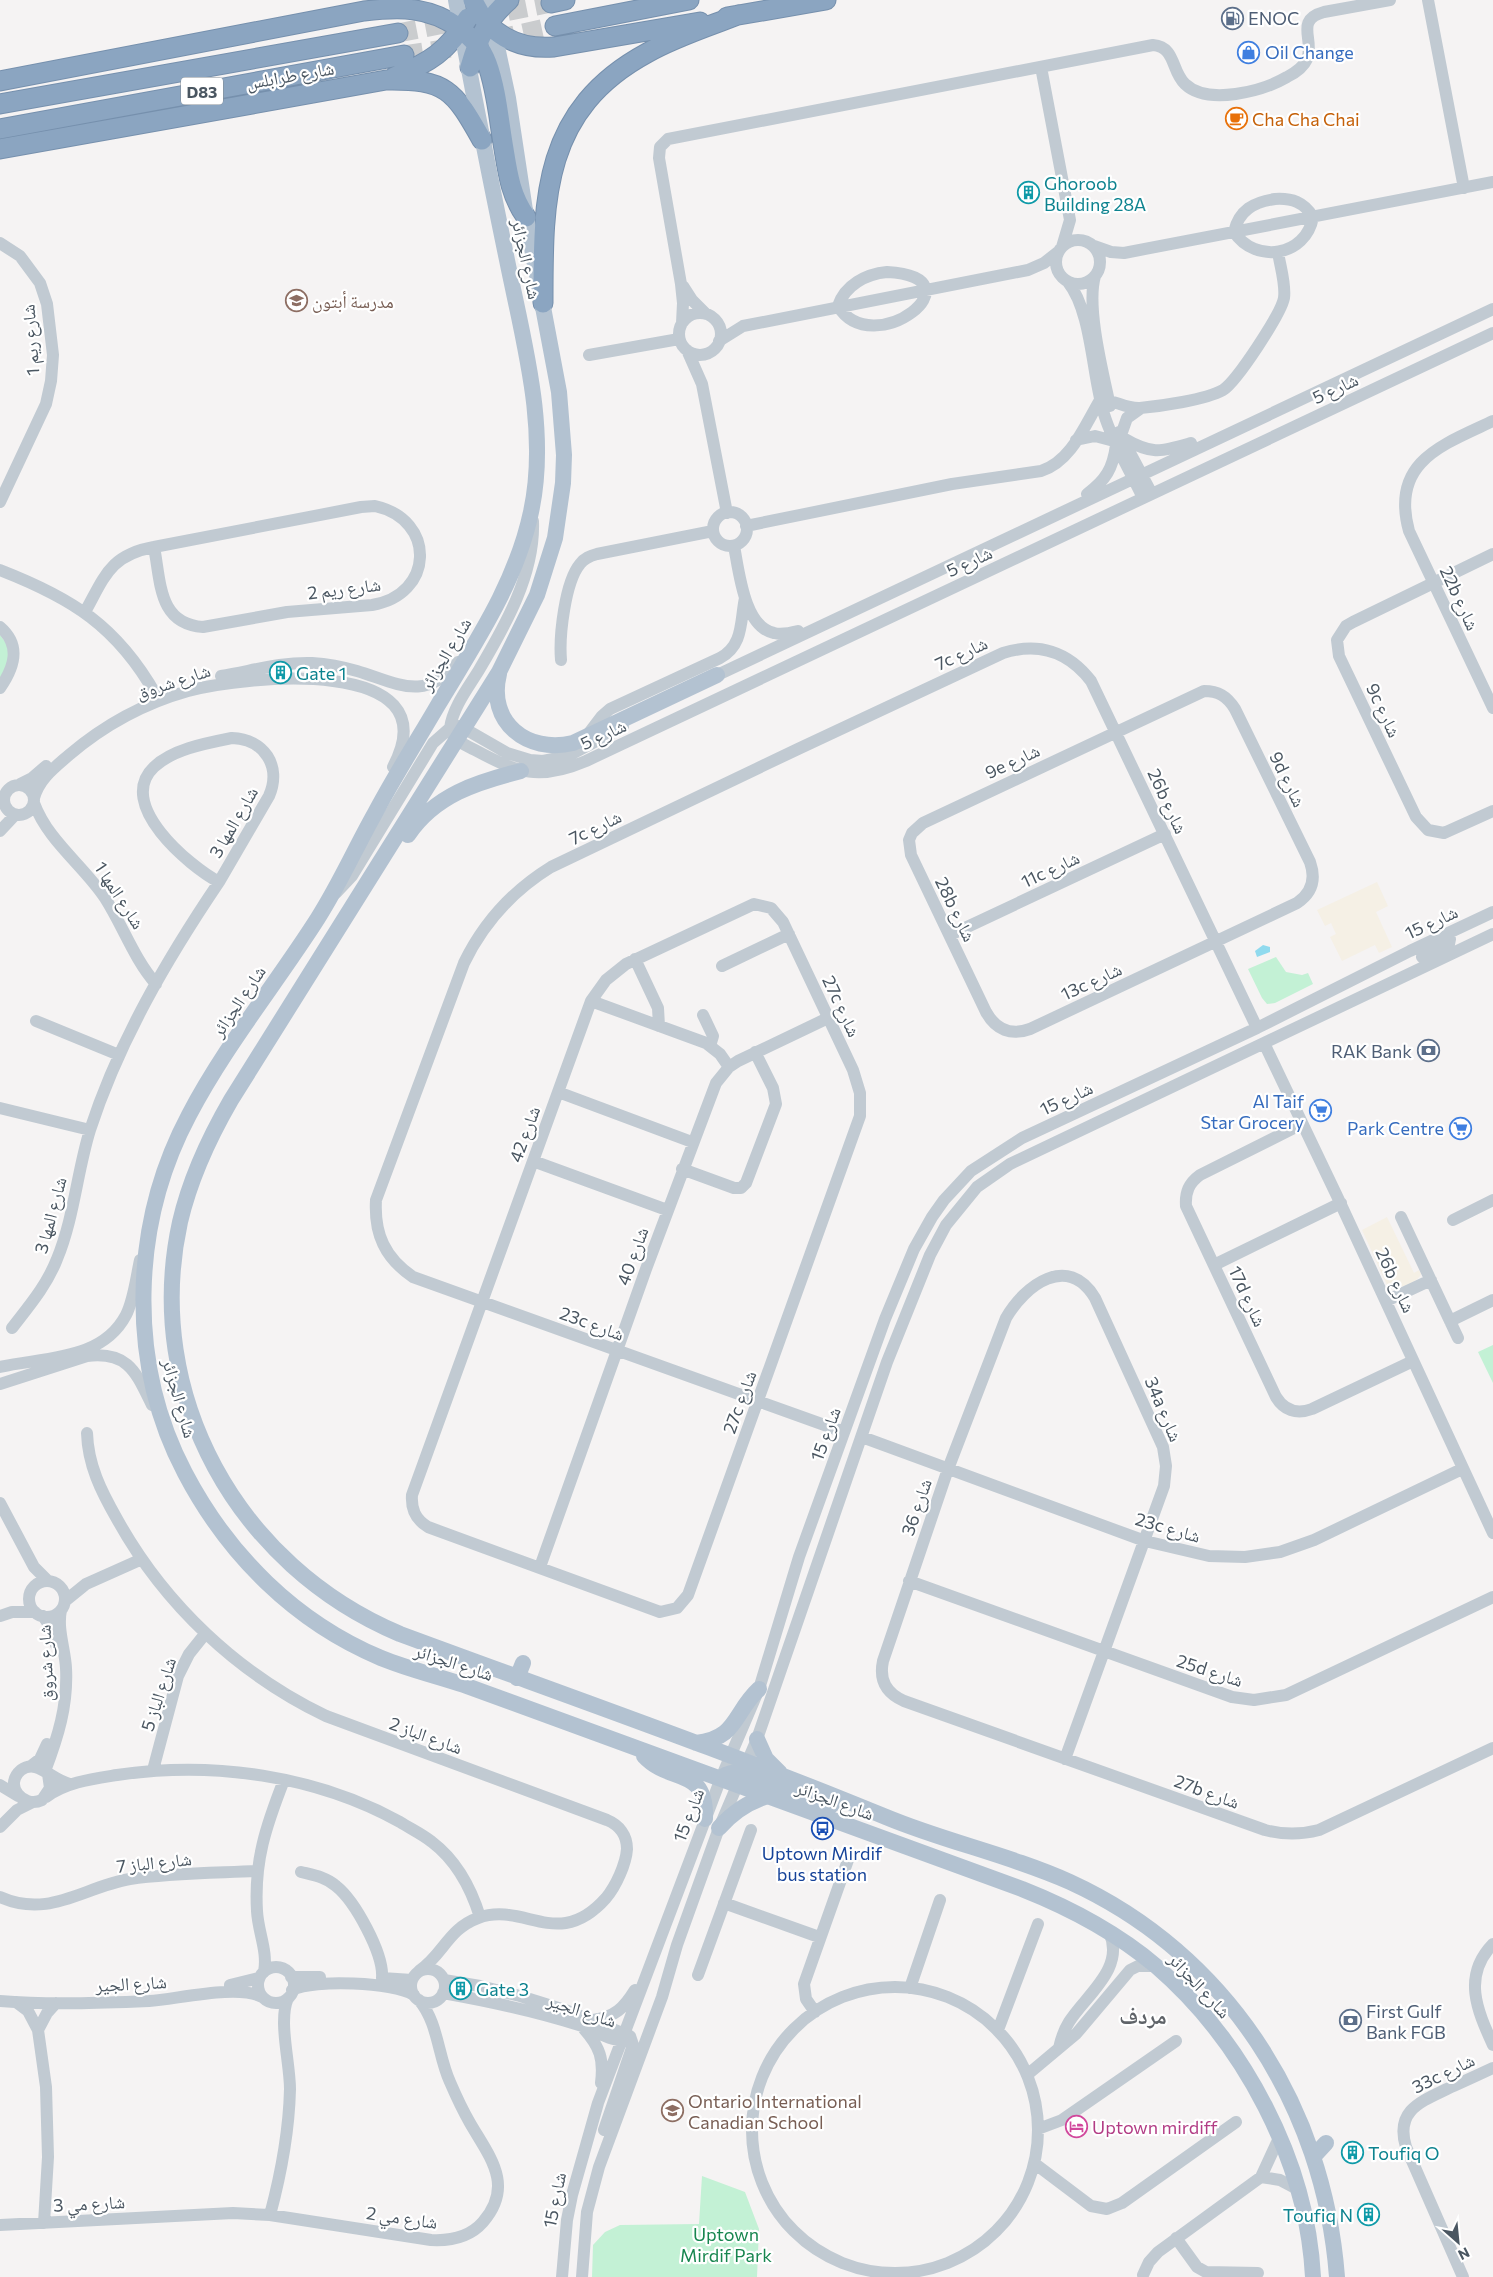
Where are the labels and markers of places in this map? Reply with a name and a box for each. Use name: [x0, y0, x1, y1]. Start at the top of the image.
fuel station icon: ENOC: [1220, 6, 1244, 30]
place label: ENOC: [1248, 7, 1299, 29]
shop icon: Oil Change: [1237, 40, 1261, 64]
place label: Oil Change: [1265, 41, 1354, 63]
cafe icon: Cha Cha Chai: [1224, 107, 1248, 131]
place label: Cha Cha Chai: [1252, 108, 1360, 130]
place label: Ghoroob Building 28A: [1044, 172, 1146, 215]
building icon: Ghoroob Building 28A: [1016, 181, 1040, 205]
school or university icon: مدرسة أبتون: [284, 289, 308, 313]
place label: مدرسة أبتون: [312, 290, 394, 313]
building icon: Gate 1: [268, 661, 292, 685]
place label: Gate 1: [296, 662, 347, 684]
bank icon: RAK Bank: [1416, 1039, 1440, 1063]
place label: RAK Bank: [1331, 1040, 1412, 1062]
place label: Al Taif Star Grocery: [1200, 1090, 1305, 1133]
supermarket icon: Al Taif Star Grocery: [1308, 1099, 1332, 1123]
supermarket icon: Park Centre: [1448, 1116, 1472, 1140]
place label: Park Centre: [1347, 1117, 1444, 1139]
bus stop icon: Uptown Mirdif bus station: [810, 1816, 834, 1840]
place label: Uptown Mirdif bus station: [762, 1842, 883, 1885]
building icon: Gate 3: [448, 1977, 472, 2001]
place label: Gate 3: [476, 1978, 529, 2000]
place label: First Gulf Bank FGB: [1366, 2000, 1446, 2043]
bank icon: First Gulf Bank FGB: [1338, 2009, 1362, 2033]
place label: Ontario International Canadian School: [688, 2090, 862, 2133]
school or university icon: Ontario International Canadian School: [660, 2099, 684, 2123]
hotel icon: Uptown mirdiff: [1064, 2115, 1088, 2139]
place label: Uptown mirdiff: [1092, 2116, 1218, 2138]
building icon: Toufiq O: [1340, 2141, 1364, 2165]
place label: Toufiq O: [1368, 2142, 1439, 2164]
building icon: Toufiq N: [1357, 2203, 1381, 2227]
place label: Toufiq N: [1283, 2204, 1353, 2226]

